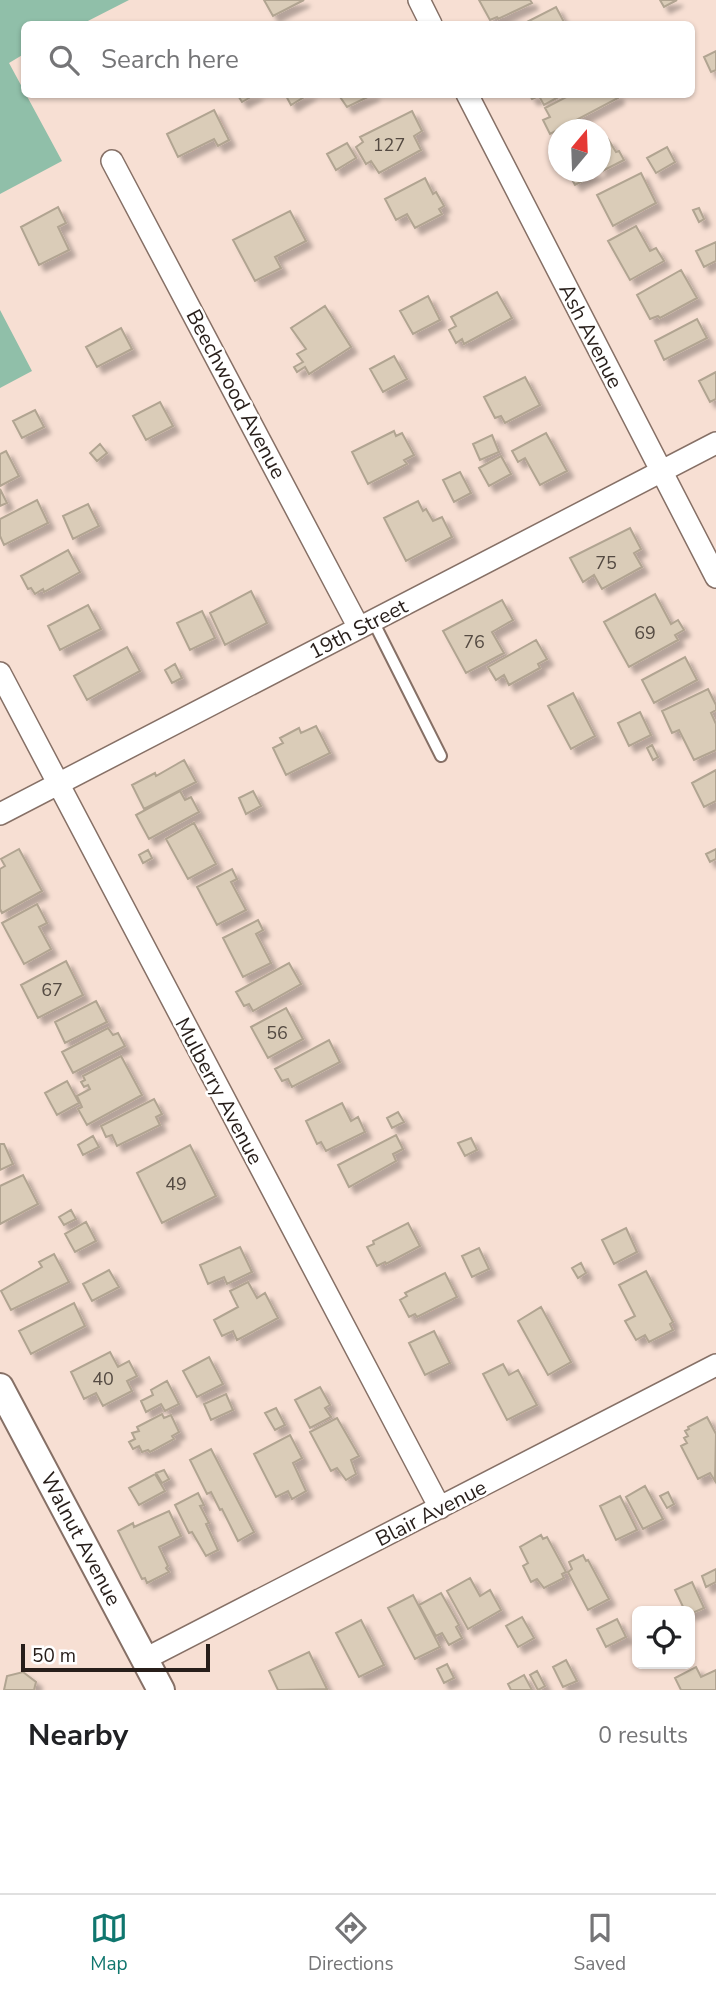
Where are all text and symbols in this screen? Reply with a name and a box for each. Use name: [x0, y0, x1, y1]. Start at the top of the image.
search box: [21, 21, 695, 98]
icon: search: [45, 41, 83, 79]
text: Search here: [101, 42, 239, 77]
north arrow: [548, 119, 611, 182]
house number: 127: [373, 133, 405, 157]
street label: Ash Avenue: [553, 279, 629, 393]
street label: Beechwood Avenue: [179, 304, 293, 484]
house number: 75: [595, 551, 617, 575]
street label: 19th Street: [304, 592, 413, 666]
house number: 69: [634, 621, 656, 645]
house number: 76: [463, 630, 485, 654]
house number: 67: [41, 978, 63, 1002]
street label: Mulberry Avenue: [168, 1013, 270, 1169]
house number: 56: [266, 1021, 288, 1045]
house number: 49: [165, 1172, 187, 1196]
house number: 40: [92, 1367, 114, 1391]
street label: Walnut Avenue: [34, 1467, 128, 1611]
street label: Blair Avenue: [371, 1473, 491, 1553]
map controls: [632, 1606, 695, 1669]
button: locate: [632, 1606, 695, 1669]
scale bar: [21, 1641, 210, 1673]
text: 50 m: [32, 1643, 76, 1669]
text: Nearby: [28, 1715, 128, 1756]
text: 0 results: [598, 1720, 688, 1751]
tab: Map: [90, 1909, 128, 1977]
tab: Directions: [308, 1909, 394, 1977]
tab: Saved: [574, 1909, 626, 1977]

